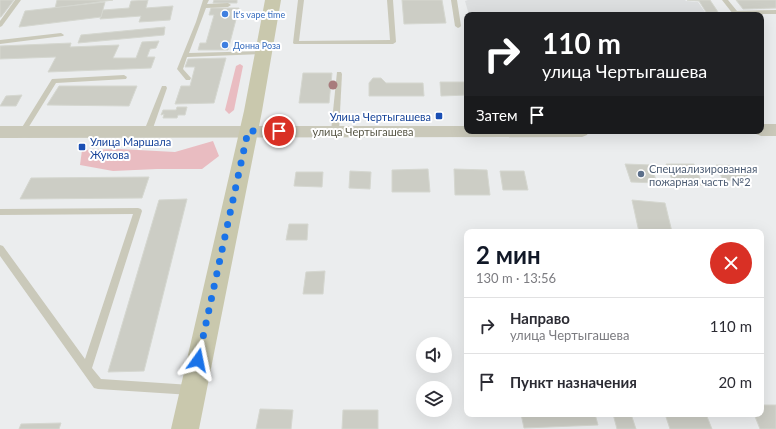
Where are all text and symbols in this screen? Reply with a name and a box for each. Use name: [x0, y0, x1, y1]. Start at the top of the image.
marker: It's vape time: [220, 9, 230, 19]
place label: It's vape time: [233, 9, 285, 20]
text: 110 m: [542, 26, 621, 60]
icon: right: [476, 28, 528, 80]
marker: Донна Роза: [220, 40, 230, 50]
place label: Донна Роза: [233, 40, 281, 51]
text: улица Чертыгашева: [542, 60, 707, 82]
icon: arrive: [526, 104, 548, 126]
text: Затем: [476, 106, 518, 124]
place label: Улица Чертыгашева: [330, 110, 431, 123]
marker: Улица Чертыгашева: [434, 111, 444, 121]
pin: [262, 114, 296, 148]
icon: arrive: [268, 120, 290, 142]
street label: улица Чертыгашева: [312, 125, 414, 138]
place label: Улица Маршала Жукова: [90, 135, 171, 161]
marker: Улица Маршала Жукова: [77, 142, 87, 152]
place label: Специализированная пожарная часть №2: [649, 162, 757, 188]
marker: Специализированная пожарная часть №2: [636, 169, 646, 179]
text: 2 мин: [476, 240, 541, 269]
button: close: [710, 242, 752, 284]
text: 130 m · 13:56: [476, 270, 556, 286]
text: Направо: [510, 309, 570, 327]
icon: right: [476, 315, 498, 337]
text: 110 m: [710, 317, 752, 335]
text: улица Чертыгашева: [510, 327, 629, 343]
map controls: [416, 337, 452, 417]
button: sound: [416, 337, 452, 373]
position arrow: [177, 339, 219, 381]
icon: arrive: [476, 371, 498, 393]
text: Пункт назначения: [510, 373, 637, 391]
text: 20 m: [718, 373, 752, 391]
button: layers: [416, 381, 452, 417]

